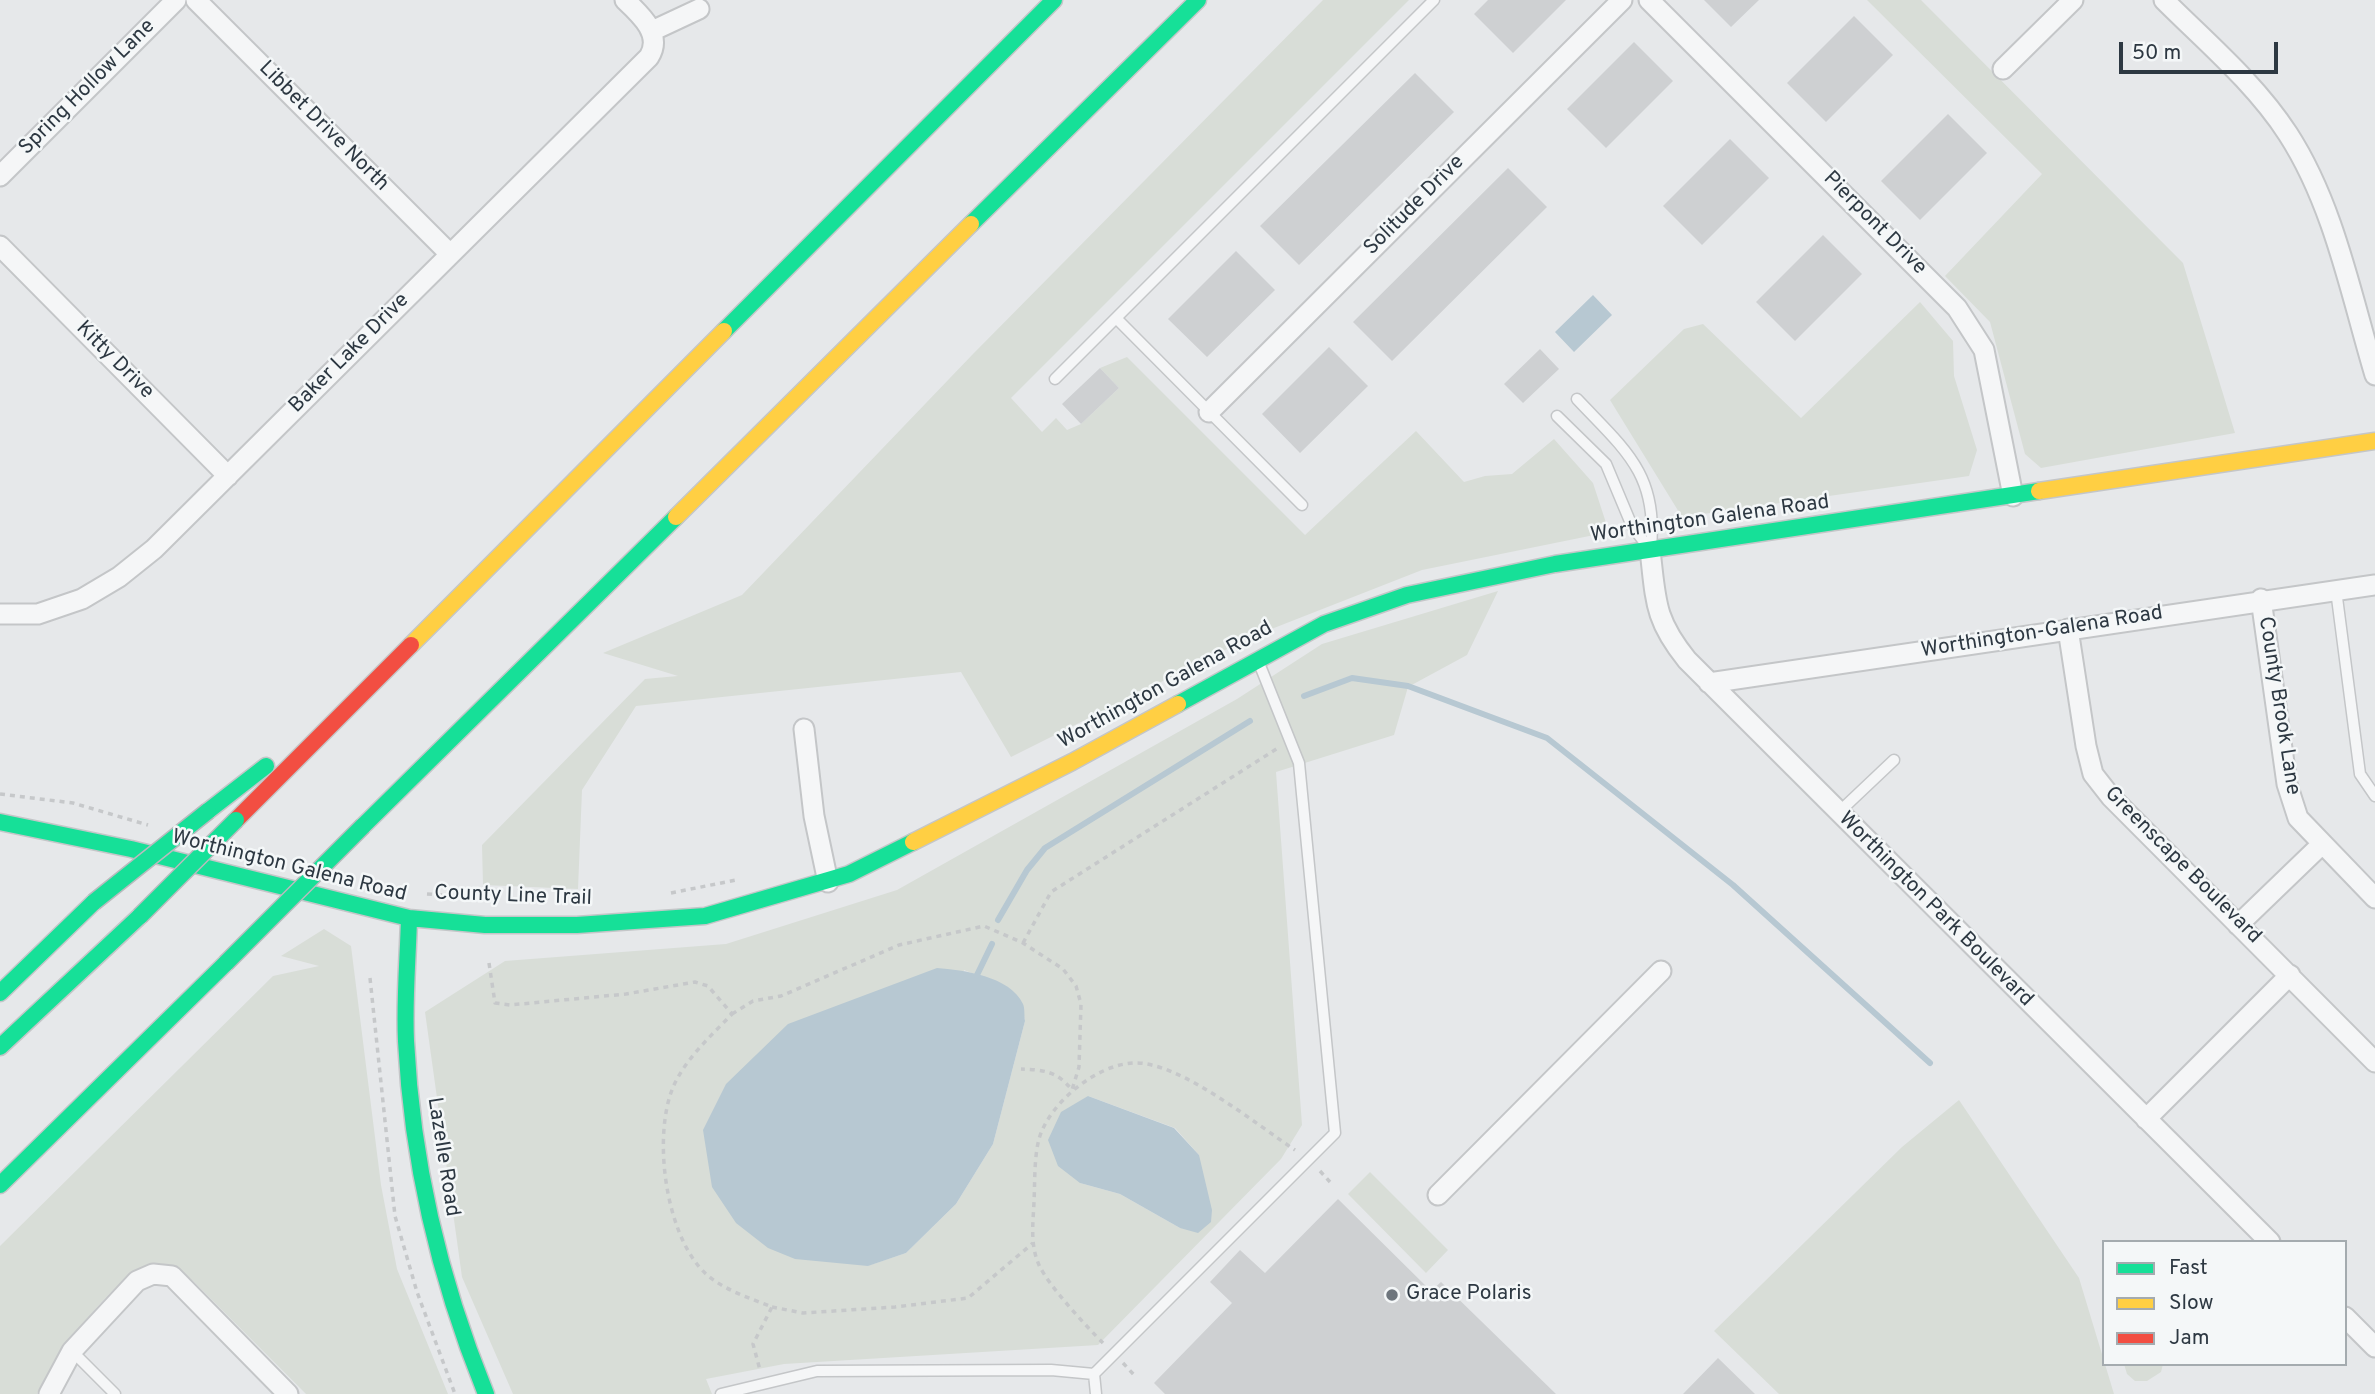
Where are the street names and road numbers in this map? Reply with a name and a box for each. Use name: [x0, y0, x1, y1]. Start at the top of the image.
street label: Spring Hollow Lane: [15, 15, 161, 161]
street label: Libbet Drive North: [253, 57, 393, 197]
street label: Solitude Drive: [1360, 151, 1470, 261]
street label: Pierpont Drive: [1817, 167, 1931, 281]
street label: Baker Lake Drive: [285, 289, 415, 419]
street label: Kitty Drive: [70, 317, 158, 405]
street label: Worthington Galena Road: [1589, 491, 1831, 549]
street label: Worthington-Galena Road: [1919, 601, 2165, 665]
street label: County Brook Lane: [2251, 615, 2305, 797]
street label: Worthington Galena Road: [1054, 617, 1278, 755]
street label: Greenscape Boulevard: [2098, 782, 2266, 950]
street label: Worthington Park Boulevard: [1832, 807, 2038, 1013]
street label: Worthington Galena Road: [169, 826, 409, 908]
street label: County Line Trail: [434, 882, 592, 912]
street label: Lazelle Road: [420, 1096, 464, 1218]

